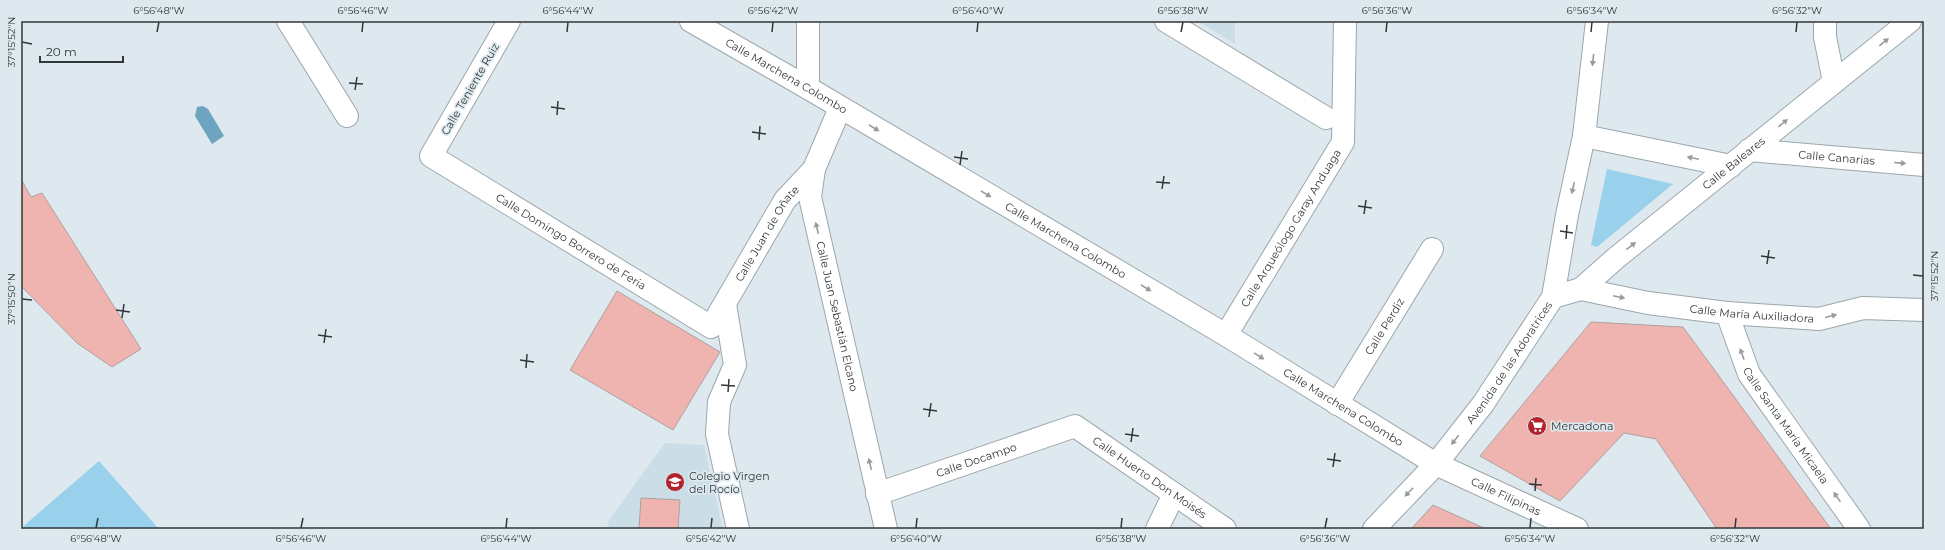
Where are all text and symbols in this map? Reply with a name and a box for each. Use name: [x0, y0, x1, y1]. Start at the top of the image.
text: 6°56'48"W: [133, 4, 185, 17]
text: 6°56'46"W: [338, 4, 388, 17]
text: 6°56'44"W: [542, 4, 594, 17]
text: 6°56'42"W: [748, 4, 798, 17]
text: 6°56'40"W: [952, 4, 1004, 17]
text: 6°56'38"W: [1158, 4, 1208, 17]
text: 6°56'36"W: [1362, 4, 1412, 17]
text: 6°56'34"W: [1567, 4, 1617, 17]
text: 6°56'32"W: [1772, 4, 1822, 17]
text: 37°15'52"N: [5, 17, 18, 67]
street label: Calle Marchena Colombo: [723, 35, 850, 117]
one-way arrow: [1879, 37, 1890, 46]
scale bar: [40, 38, 123, 64]
street label: Calle Teniente Ruiz: [438, 40, 502, 138]
text: 20 m: [46, 44, 77, 59]
one-way arrow: [1589, 54, 1596, 66]
one-way arrow: [1777, 119, 1788, 128]
one-way arrow: [868, 124, 880, 131]
street label: Calle Baleares: [1699, 133, 1768, 193]
street label: Calle Arqueólogo Garay Anduaga: [1238, 146, 1344, 310]
street label: Calle Canarias: [1798, 147, 1876, 168]
one-way arrow: [1687, 155, 1699, 161]
one-way arrow: [1894, 160, 1906, 167]
street label: Calle Juan de Oñate: [732, 182, 802, 284]
one-way arrow: [1569, 182, 1575, 194]
street label: Calle Domingo Borrero de Feria: [493, 190, 649, 293]
one-way arrow: [980, 190, 992, 197]
street label: Calle Marchena Colombo: [1002, 199, 1129, 281]
one-way arrow: [813, 222, 819, 234]
street label: Calle Juan Sebastián Elcano: [813, 240, 861, 393]
one-way arrow: [1626, 242, 1637, 250]
text: 37°15'52"N: [1928, 251, 1941, 301]
text: 37°15'50"N: [5, 273, 18, 325]
one-way arrow: [1141, 284, 1151, 292]
one-way arrow: [1613, 294, 1625, 300]
street label: Calle Perdiz: [1362, 295, 1408, 358]
street label: Avenida de las Adoratrices: [1463, 298, 1556, 427]
street label: Calle María Auxiliadora: [1689, 301, 1815, 326]
one-way arrow: [1825, 312, 1837, 318]
one-way arrow: [1739, 348, 1745, 360]
one-way arrow: [1254, 352, 1264, 360]
street label: Calle Marchena Colombo: [1281, 365, 1406, 449]
street label: Calle Santa María Micaela: [1740, 365, 1832, 487]
supermarket icon: Mercadona: [1526, 415, 1548, 437]
place label: Mercadona: [1551, 419, 1613, 433]
street label: Calle Huerto Don Moisés: [1090, 433, 1210, 522]
one-way arrow: [1451, 434, 1460, 445]
street label: Calle Docampo: [934, 440, 1019, 480]
one-way arrow: [867, 458, 873, 470]
place label: Colegio Virgen del Rocío: [689, 469, 770, 496]
school or university icon: Colegio Virgen del Rocío: [664, 471, 686, 493]
street label: Calle Filipinas: [1469, 474, 1544, 519]
one-way arrow: [1404, 487, 1414, 497]
one-way arrow: [1833, 492, 1841, 502]
text: 6°56'48"W: [70, 532, 122, 545]
text: 6°56'46"W: [276, 532, 326, 545]
text: 6°56'44"W: [480, 532, 532, 545]
text: 6°56'42"W: [686, 532, 736, 545]
text: 6°56'40"W: [890, 532, 942, 545]
text: 6°56'38"W: [1096, 532, 1146, 545]
text: 6°56'36"W: [1300, 532, 1350, 545]
text: 6°56'34"W: [1505, 532, 1555, 545]
text: 6°56'32"W: [1710, 532, 1760, 545]

